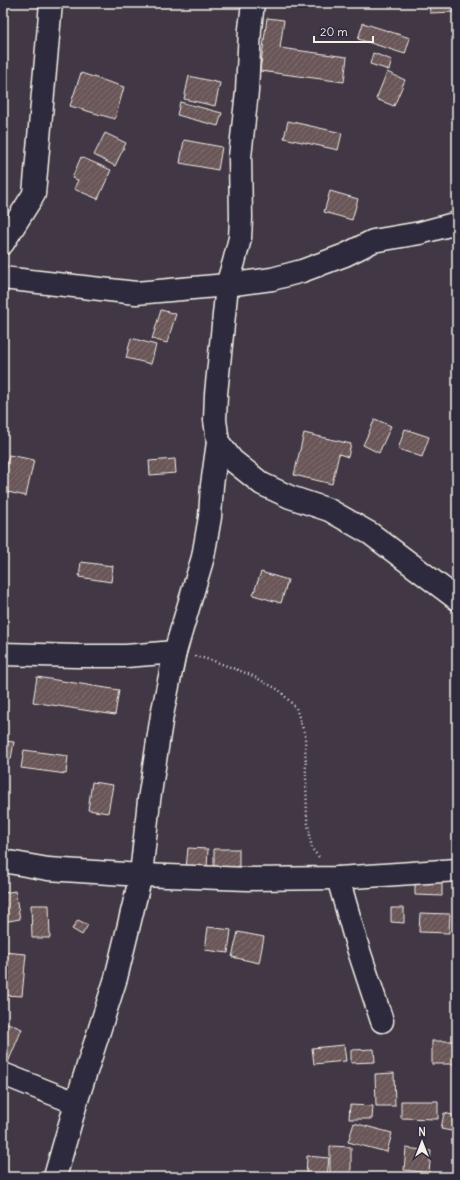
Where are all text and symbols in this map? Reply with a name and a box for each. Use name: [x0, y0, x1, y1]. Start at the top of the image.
scale bar: [314, 18, 373, 44]
text: 20 m: [320, 24, 348, 39]
north arrow: [402, 1122, 442, 1162]
text: N: [418, 1125, 426, 1139]

